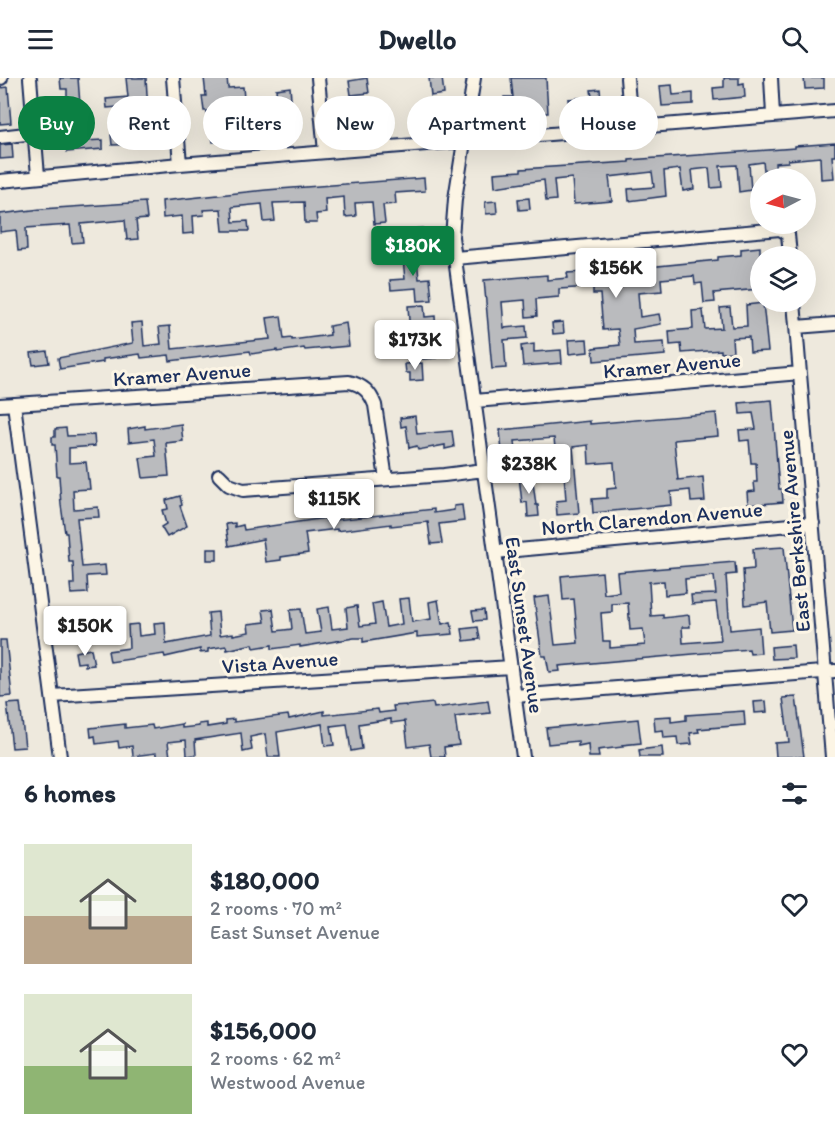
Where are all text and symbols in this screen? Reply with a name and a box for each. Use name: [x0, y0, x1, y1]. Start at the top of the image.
icon: menu: [24, 23, 57, 56]
text: Dwello: [378, 23, 457, 56]
icon: search: [778, 23, 811, 56]
chip: Buy: [18, 96, 95, 150]
chip: Rent: [107, 96, 191, 150]
chip: Filters: [203, 96, 303, 150]
chip: New: [315, 96, 395, 150]
chip: Apartment: [407, 96, 547, 150]
chip: House: [559, 96, 658, 150]
north arrow: [750, 168, 816, 234]
map controls: [750, 168, 816, 312]
pin: $180K: [371, 226, 455, 277]
text: $180K: [385, 233, 441, 257]
button: layers: [750, 246, 816, 312]
pin: $156K: [574, 248, 658, 299]
text: $156K: [589, 255, 643, 279]
pin: $173K: [373, 320, 457, 371]
text: $173K: [388, 327, 442, 351]
street label: Kramer Avenue: [602, 347, 742, 383]
street label: Kramer Avenue: [112, 357, 252, 391]
street label: East Berkshire Avenue: [773, 429, 815, 633]
pin: $238K: [487, 444, 571, 495]
text: $238K: [501, 451, 557, 475]
pin: $115K: [292, 479, 376, 530]
text: $115K: [308, 486, 360, 510]
street label: North Clarendon Avenue: [540, 496, 764, 540]
street label: East Sunset Avenue: [500, 535, 550, 715]
pin: $150K: [43, 606, 127, 657]
text: $150K: [57, 613, 113, 637]
street label: Vista Avenue: [221, 645, 339, 679]
text: 6 homes: [24, 777, 116, 809]
icon: filters: [778, 777, 811, 810]
text: $180,000: [210, 864, 320, 896]
icon: home: [72, 868, 144, 940]
icon: heart: [778, 888, 811, 921]
text: 2 rooms · 70 m²: [210, 896, 342, 920]
text: East Sunset Avenue: [210, 920, 380, 944]
text: $156,000: [210, 1014, 317, 1046]
icon: home: [72, 1018, 144, 1090]
icon: heart: [778, 1038, 811, 1071]
text: 2 rooms · 62 m²: [210, 1046, 341, 1070]
text: Westwood Avenue: [210, 1070, 365, 1094]

